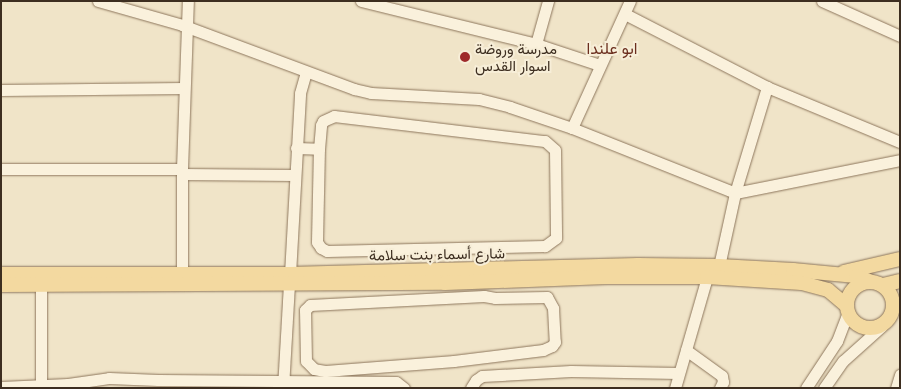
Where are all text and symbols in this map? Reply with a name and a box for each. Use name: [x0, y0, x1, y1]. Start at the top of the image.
district label: ابو علندا: [587, 38, 637, 58]
place label: مدرسة وروضة اسوار القدس: [475, 39, 557, 74]
marker: مدرسة وروضة اسوار القدس: [459, 51, 471, 63]
street label: شارع أسماء بنت سلامة: [369, 244, 505, 264]

